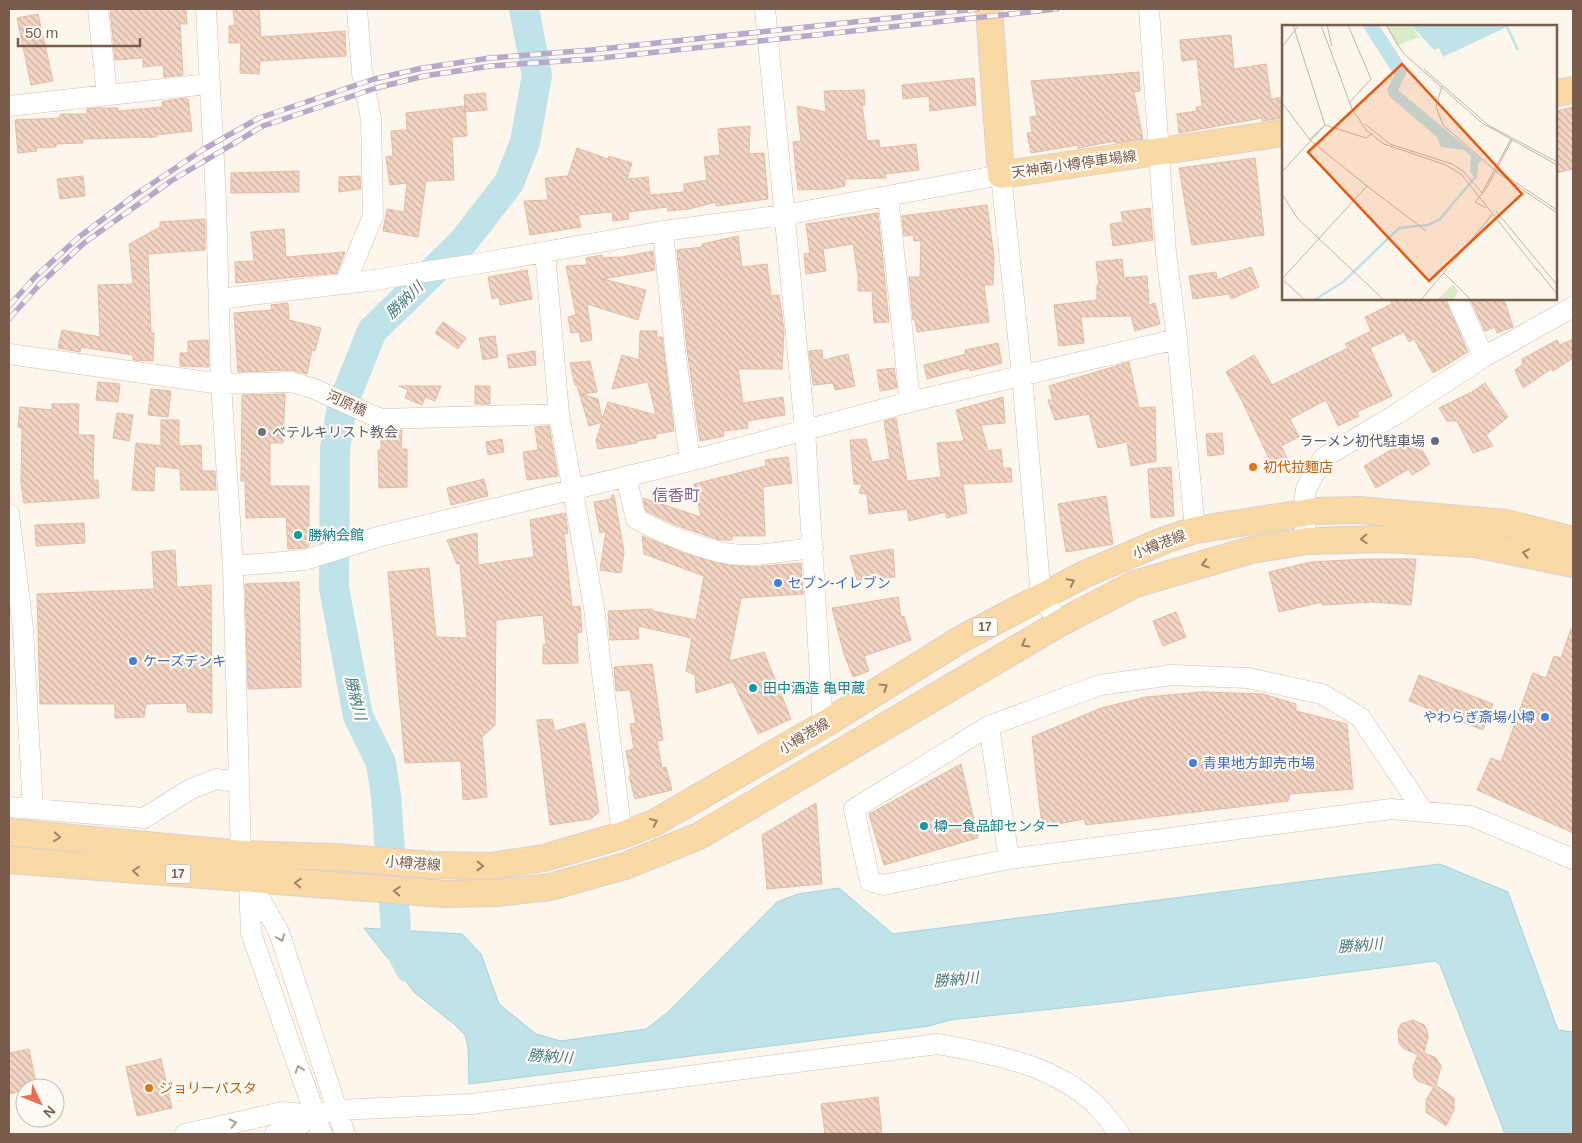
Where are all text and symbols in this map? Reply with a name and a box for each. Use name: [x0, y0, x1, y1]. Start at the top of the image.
scale bar: [18, 15, 140, 47]
text: 50 m: [25, 24, 58, 41]
inset map: [1282, 25, 1557, 300]
street label: 天神南小樽停車場線: [1010, 147, 1138, 181]
water label: 勝納川: [382, 277, 428, 322]
street label: 河原橋: [325, 387, 369, 419]
place label: べテルキリスト教会: [272, 424, 398, 440]
marker: べテルキリスト教会: [256, 426, 268, 438]
place label: ラーメン初代駐車場: [1300, 433, 1425, 449]
marker: ラーメン初代駐車場: [1429, 435, 1441, 447]
place label: 初代拉麵店: [1263, 459, 1333, 475]
marker: 初代拉麵店: [1247, 461, 1259, 473]
district label: 信香町: [652, 487, 700, 504]
street label: 小樽港線: [1130, 526, 1188, 562]
place label: 勝納会館: [308, 527, 364, 543]
marker: 勝納会館: [292, 529, 304, 541]
one-way arrow: [1360, 534, 1368, 544]
one-way arrow: [1521, 549, 1530, 559]
one-way arrow: [1201, 558, 1209, 568]
place label: セブン-イレブン: [788, 575, 891, 591]
marker: セブン-イレブン: [772, 577, 784, 589]
one-way arrow: [1066, 578, 1075, 588]
road number: 17: [972, 618, 998, 636]
one-way arrow: [1022, 637, 1031, 647]
place label: ケーズデンキ: [143, 653, 226, 669]
marker: ケーズデンキ: [127, 655, 139, 667]
water label: 勝納川: [342, 674, 370, 724]
place label: 田中酒造 亀甲蔵: [763, 680, 865, 696]
marker: 田中酒造 亀甲蔵: [747, 682, 759, 694]
one-way arrow: [879, 684, 888, 694]
place label: やわらぎ斎場小樽: [1423, 709, 1535, 725]
marker: やわらぎ斎場小樽: [1539, 711, 1551, 723]
street label: 小樽港線: [776, 715, 832, 757]
place label: 青果地方卸売市場: [1203, 755, 1315, 771]
marker: 青果地方卸売市場: [1187, 757, 1199, 769]
one-way arrow: [649, 818, 658, 829]
place label: 樽一食品卸センター: [934, 818, 1060, 834]
marker: 樽一食品卸センター: [918, 820, 930, 832]
one-way arrow: [54, 831, 62, 842]
street label: 小樽港線: [385, 853, 441, 873]
one-way arrow: [476, 861, 484, 871]
road number: 17: [166, 864, 190, 884]
one-way arrow: [132, 865, 140, 876]
one-way arrow: [294, 878, 302, 889]
one-way arrow: [393, 885, 401, 896]
one-way arrow: [275, 933, 285, 942]
water label: 勝納川: [1337, 935, 1385, 955]
water label: 勝納川: [933, 968, 981, 989]
water label: 勝納川: [527, 1046, 575, 1066]
one-way arrow: [295, 1065, 305, 1074]
north arrow: [15, 1078, 65, 1128]
place label: ジョリーパスタ: [159, 1080, 257, 1096]
marker: ジョリーパスタ: [143, 1082, 155, 1094]
text: N: [40, 1103, 59, 1121]
one-way arrow: [228, 1118, 237, 1129]

